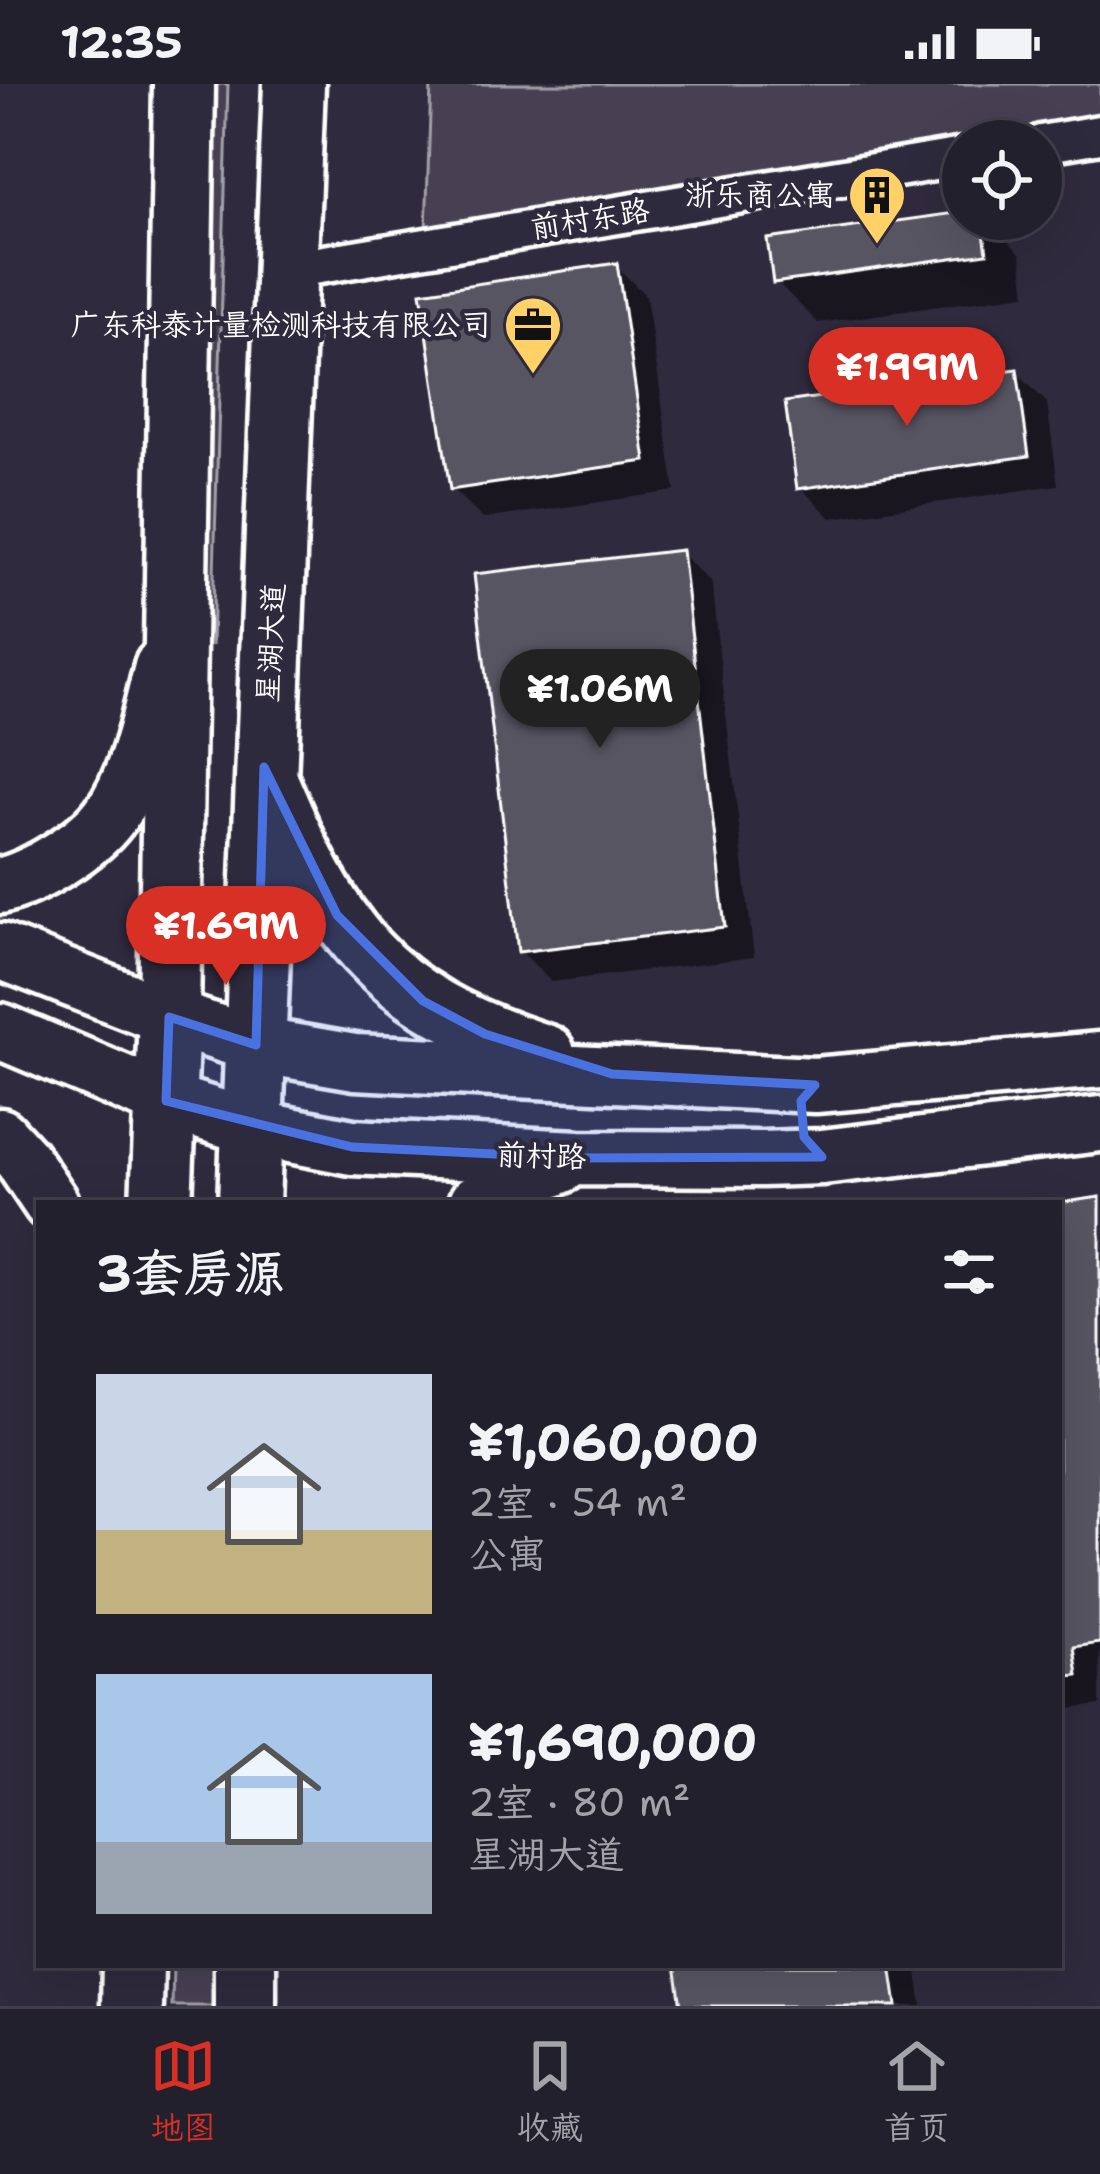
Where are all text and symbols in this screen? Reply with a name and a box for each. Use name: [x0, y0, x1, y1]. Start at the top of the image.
text: 12:35: [60, 12, 183, 72]
map controls: [942, 120, 1062, 240]
button: locate: [942, 120, 1062, 240]
building icon: 浙乐商公寓: [846, 164, 908, 246]
place label: 浙乐商公寓: [685, 174, 835, 215]
street label: 前村东路: [527, 189, 652, 248]
office icon: 广东科泰计量检测科技有限公司: [502, 294, 564, 376]
place label: 广东科泰计量检测科技有限公司: [71, 304, 491, 345]
pin: ¥1.99M: [809, 327, 1005, 429]
text: ¥1.99M: [835, 340, 979, 392]
street label: 星湖大道: [247, 582, 294, 704]
pin: ¥1.06M: [502, 649, 698, 751]
text: ¥1.06M: [527, 662, 673, 714]
pin: ¥1.69M: [128, 886, 324, 988]
text: ¥1.69M: [153, 899, 299, 951]
street label: 前村路: [495, 1133, 587, 1178]
text: 3套房源: [96, 1239, 285, 1307]
icon: filters: [936, 1239, 1002, 1305]
text: ¥1,060,000: [468, 1408, 759, 1476]
icon: home: [192, 1422, 336, 1566]
text: 2室 · 54 m²: [468, 1476, 687, 1528]
text: 公寓: [468, 1528, 546, 1580]
text: ¥1,690,000: [468, 1708, 758, 1776]
icon: home: [192, 1722, 336, 1866]
text: 2室 · 80 m²: [468, 1776, 691, 1828]
text: 星湖大道: [468, 1828, 624, 1880]
tab: 地图: [150, 2033, 216, 2150]
tab: 收藏: [517, 2033, 583, 2150]
tab: 首页: [884, 2033, 950, 2150]

